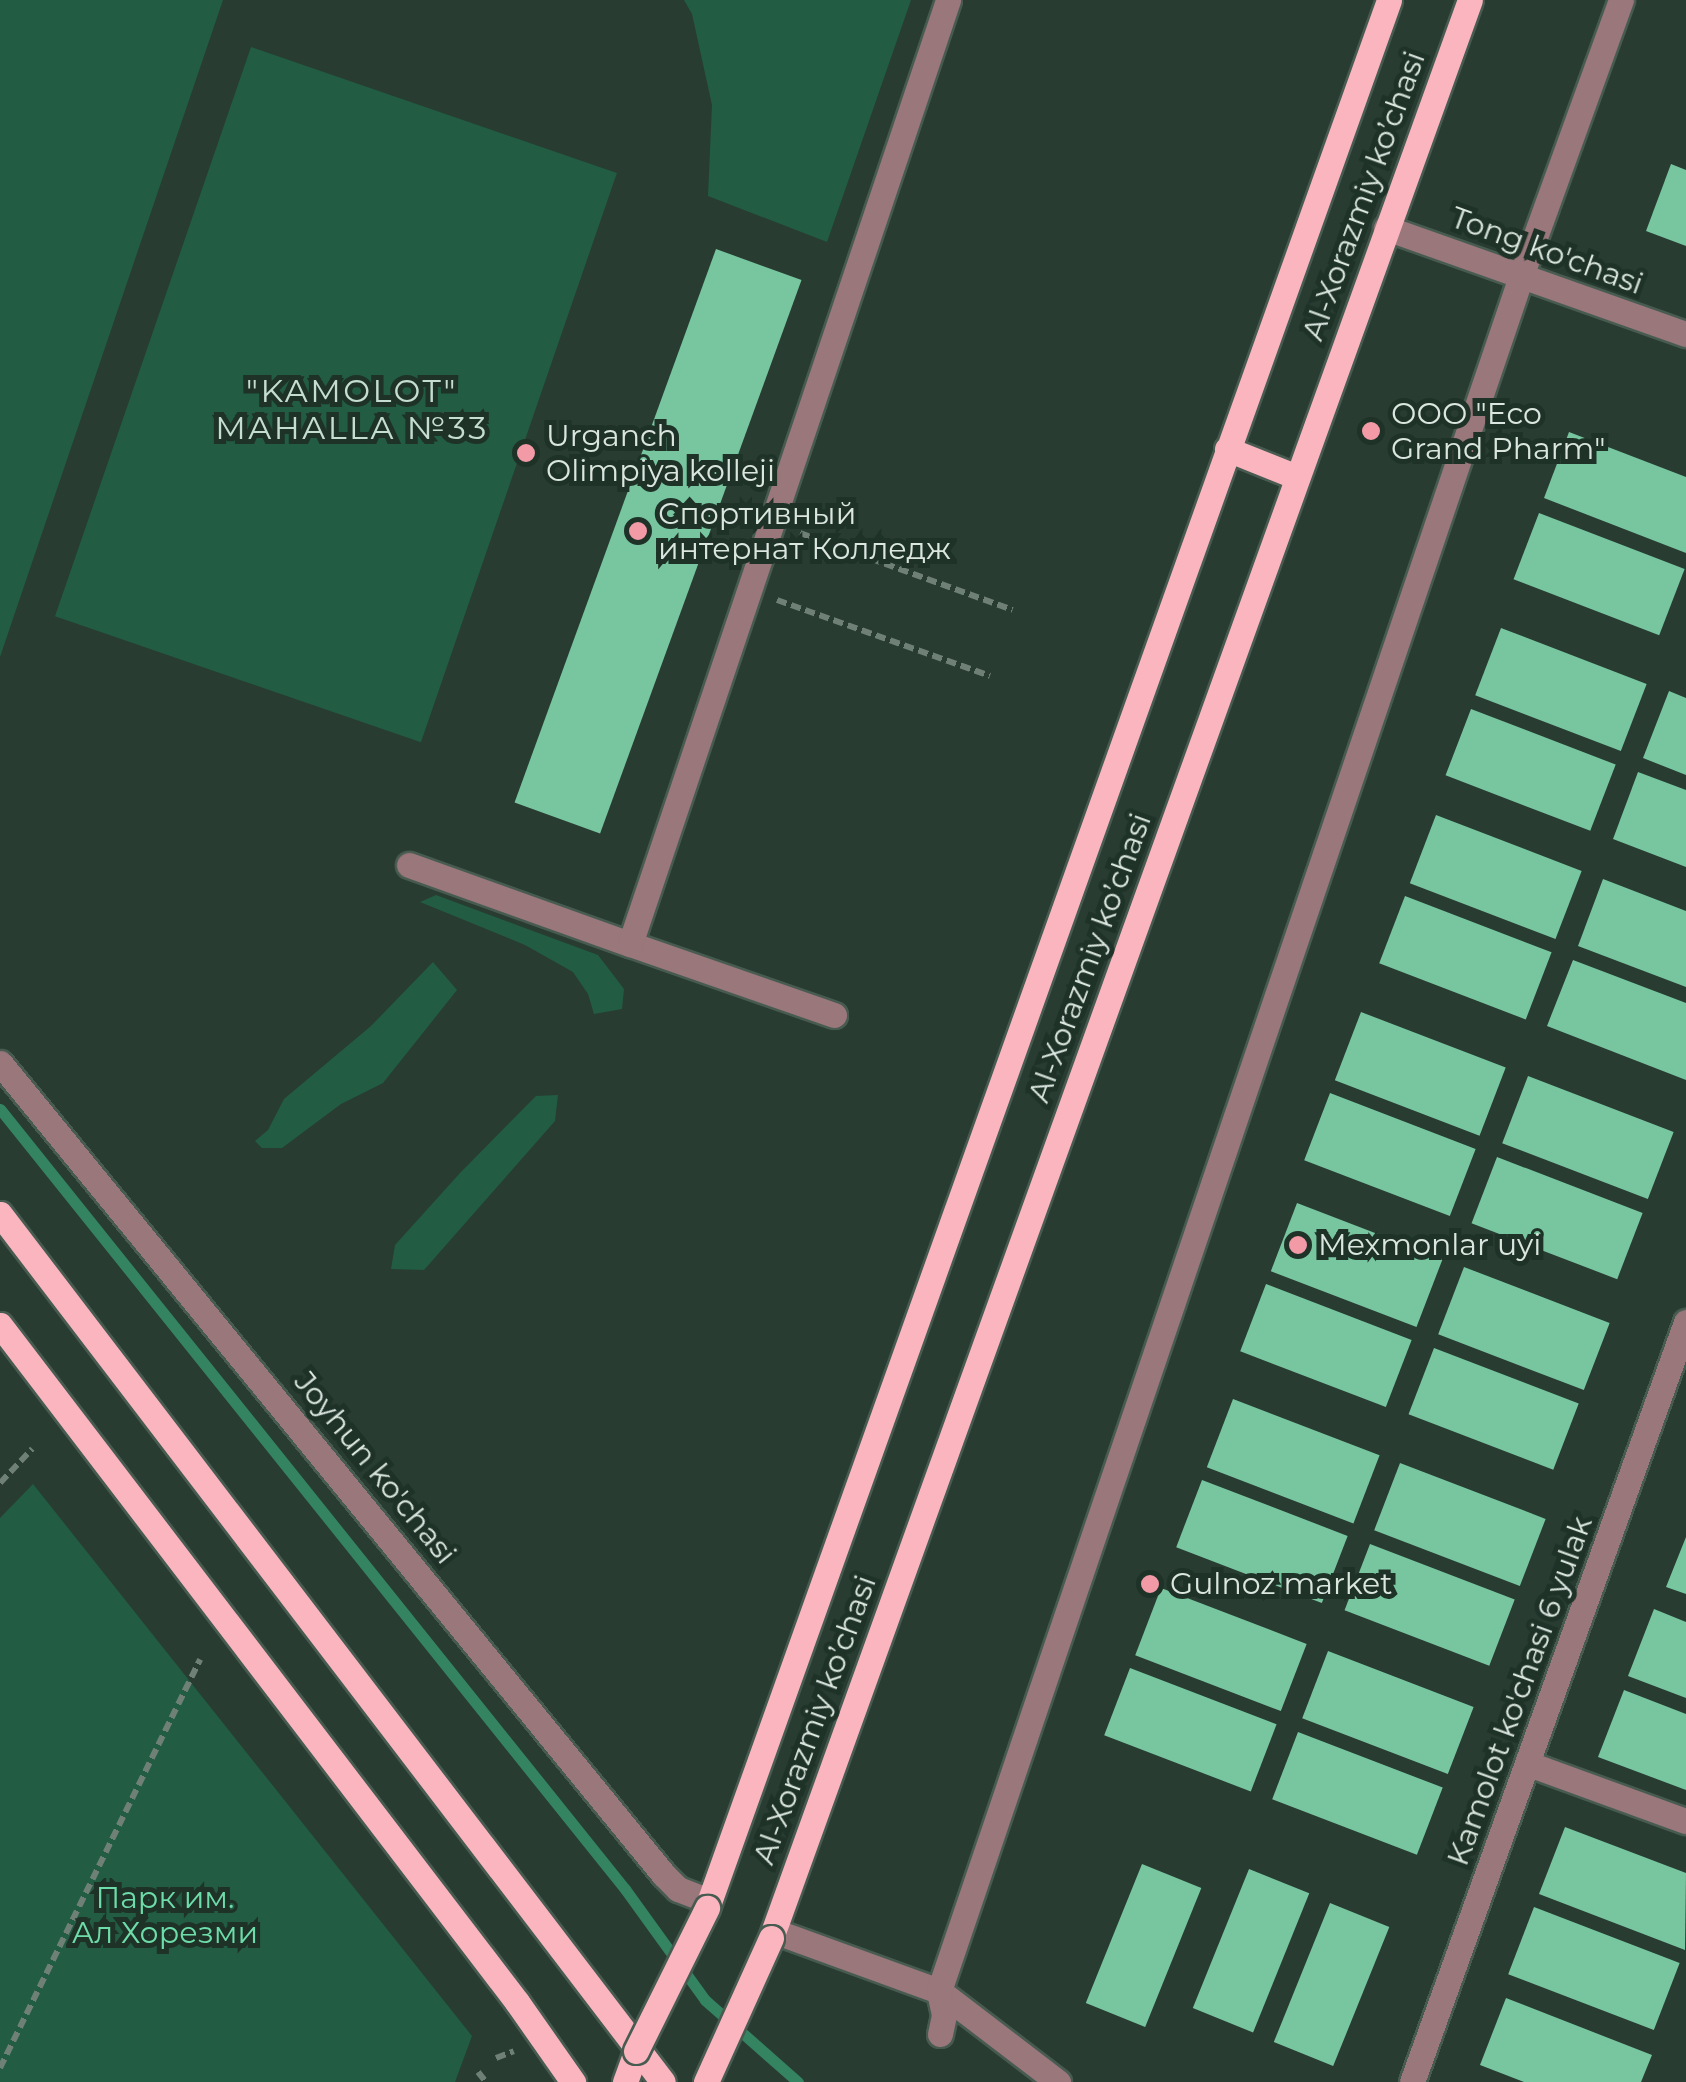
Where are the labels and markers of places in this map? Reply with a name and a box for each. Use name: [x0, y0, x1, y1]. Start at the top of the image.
place label: ООО "Eco Grand Pharm": [1391, 396, 1606, 466]
place label: Urganch Olimpiya kolleji: [546, 418, 775, 488]
marker: ООО "Eco Grand Pharm": [1360, 420, 1382, 442]
marker: Urganch Olimpiya kolleji: [515, 442, 537, 464]
place label: Спортивный интернат Колледж: [658, 496, 951, 566]
marker: Спортивный интернат Колледж: [627, 520, 649, 542]
place label: Mexmonlar uyi: [1318, 1227, 1541, 1263]
marker: Mexmonlar uyi: [1287, 1234, 1309, 1256]
place label: Gulnoz market: [1170, 1566, 1392, 1602]
marker: Gulnoz market: [1139, 1573, 1161, 1595]

